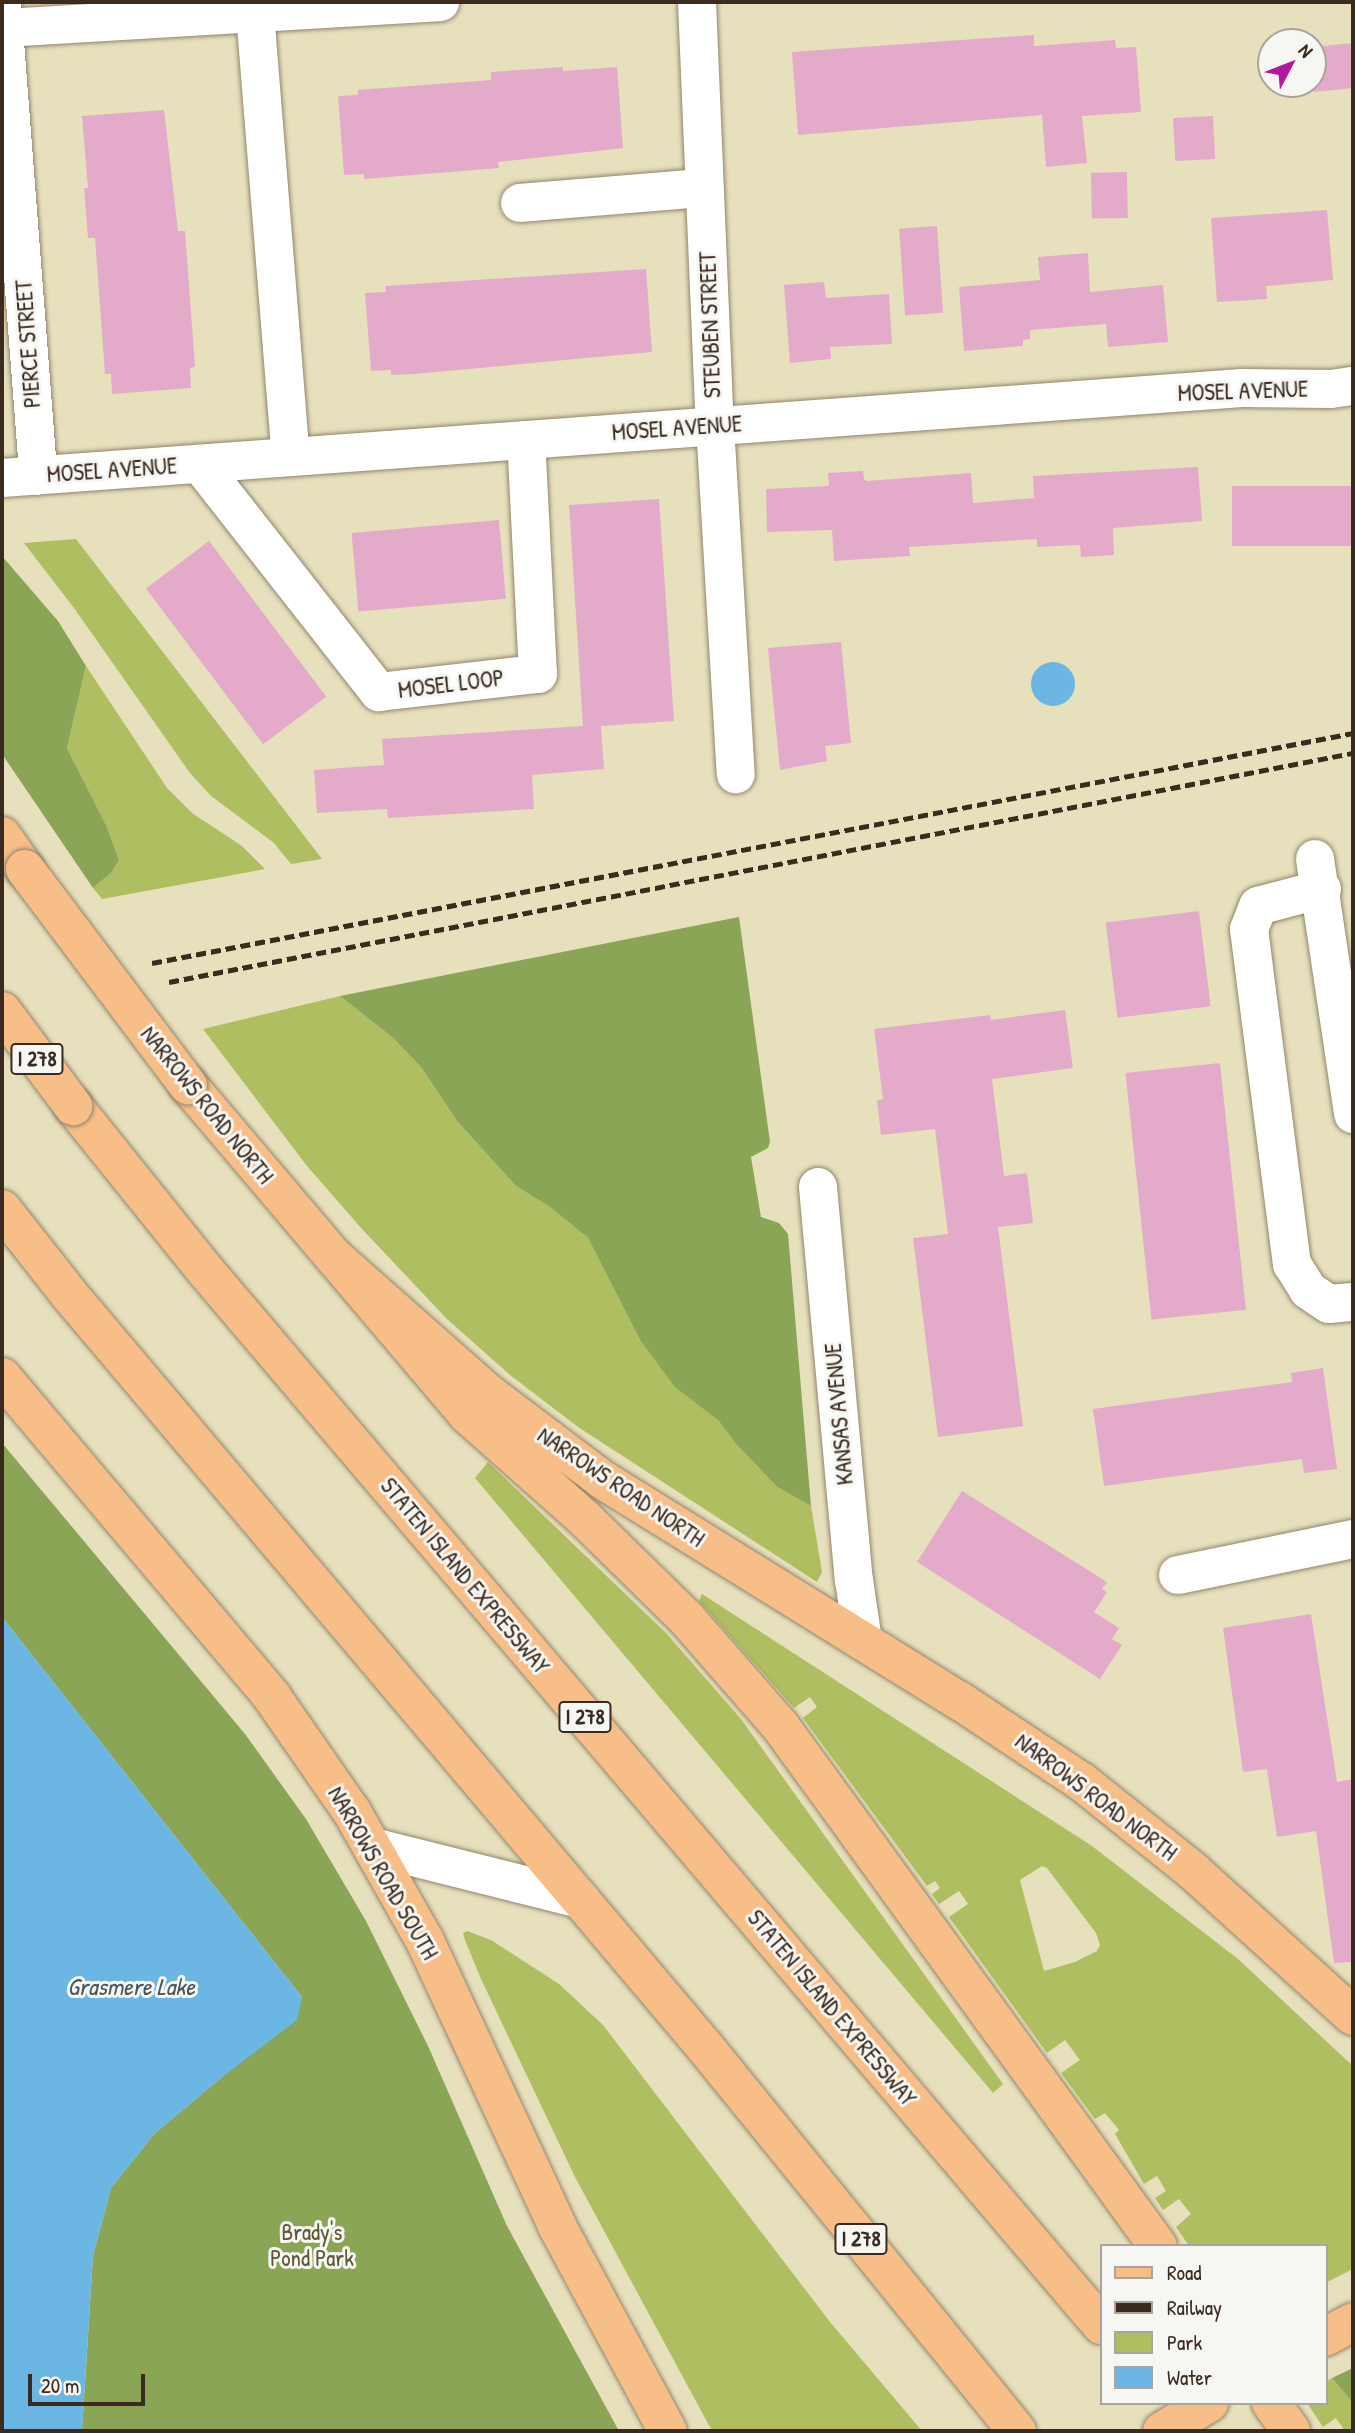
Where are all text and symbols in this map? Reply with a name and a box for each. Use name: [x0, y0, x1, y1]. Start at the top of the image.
north arrow: [1257, 28, 1327, 98]
text: N: [1293, 38, 1319, 63]
street label: STEUBEN STREET: [694, 251, 726, 399]
street label: PIERCE STREET: [10, 279, 46, 409]
street label: MOSEL AVENUE: [1177, 375, 1309, 407]
street label: MOSEL AVENUE: [611, 410, 743, 446]
street label: MOSEL AVENUE: [46, 452, 178, 488]
street label: MOSEL LOOP: [397, 664, 505, 704]
street label: NARROWS ROAD NORTH: [135, 1021, 279, 1189]
road number: I 278: [9, 1042, 65, 1076]
street label: KANSAS AVENUE: [819, 1342, 859, 1486]
street label: NARROWS ROAD NORTH: [533, 1421, 709, 1553]
street label: STATEN ISLAND EXPRESSWAY: [375, 1472, 555, 1680]
road number: I 278: [557, 1700, 613, 1734]
street label: NARROWS ROAD NORTH: [1010, 1727, 1182, 1867]
street label: NARROWS ROAD SOUTH: [322, 1782, 444, 1964]
street label: STATEN ISLAND EXPRESSWAY: [742, 1904, 922, 2112]
water label: Grasmere Lake: [67, 1973, 195, 2001]
park label: Brady's Pond Park: [270, 2218, 354, 2272]
road number: I 278: [833, 2222, 889, 2256]
legend: [1100, 2244, 1327, 2405]
text: Road: [1167, 2258, 1201, 2287]
text: Railway: [1167, 2293, 1222, 2322]
text: Park: [1167, 2328, 1202, 2357]
scale bar: [32, 2360, 149, 2404]
text: Water: [1167, 2363, 1212, 2392]
text: 20 m: [41, 2371, 79, 2400]

